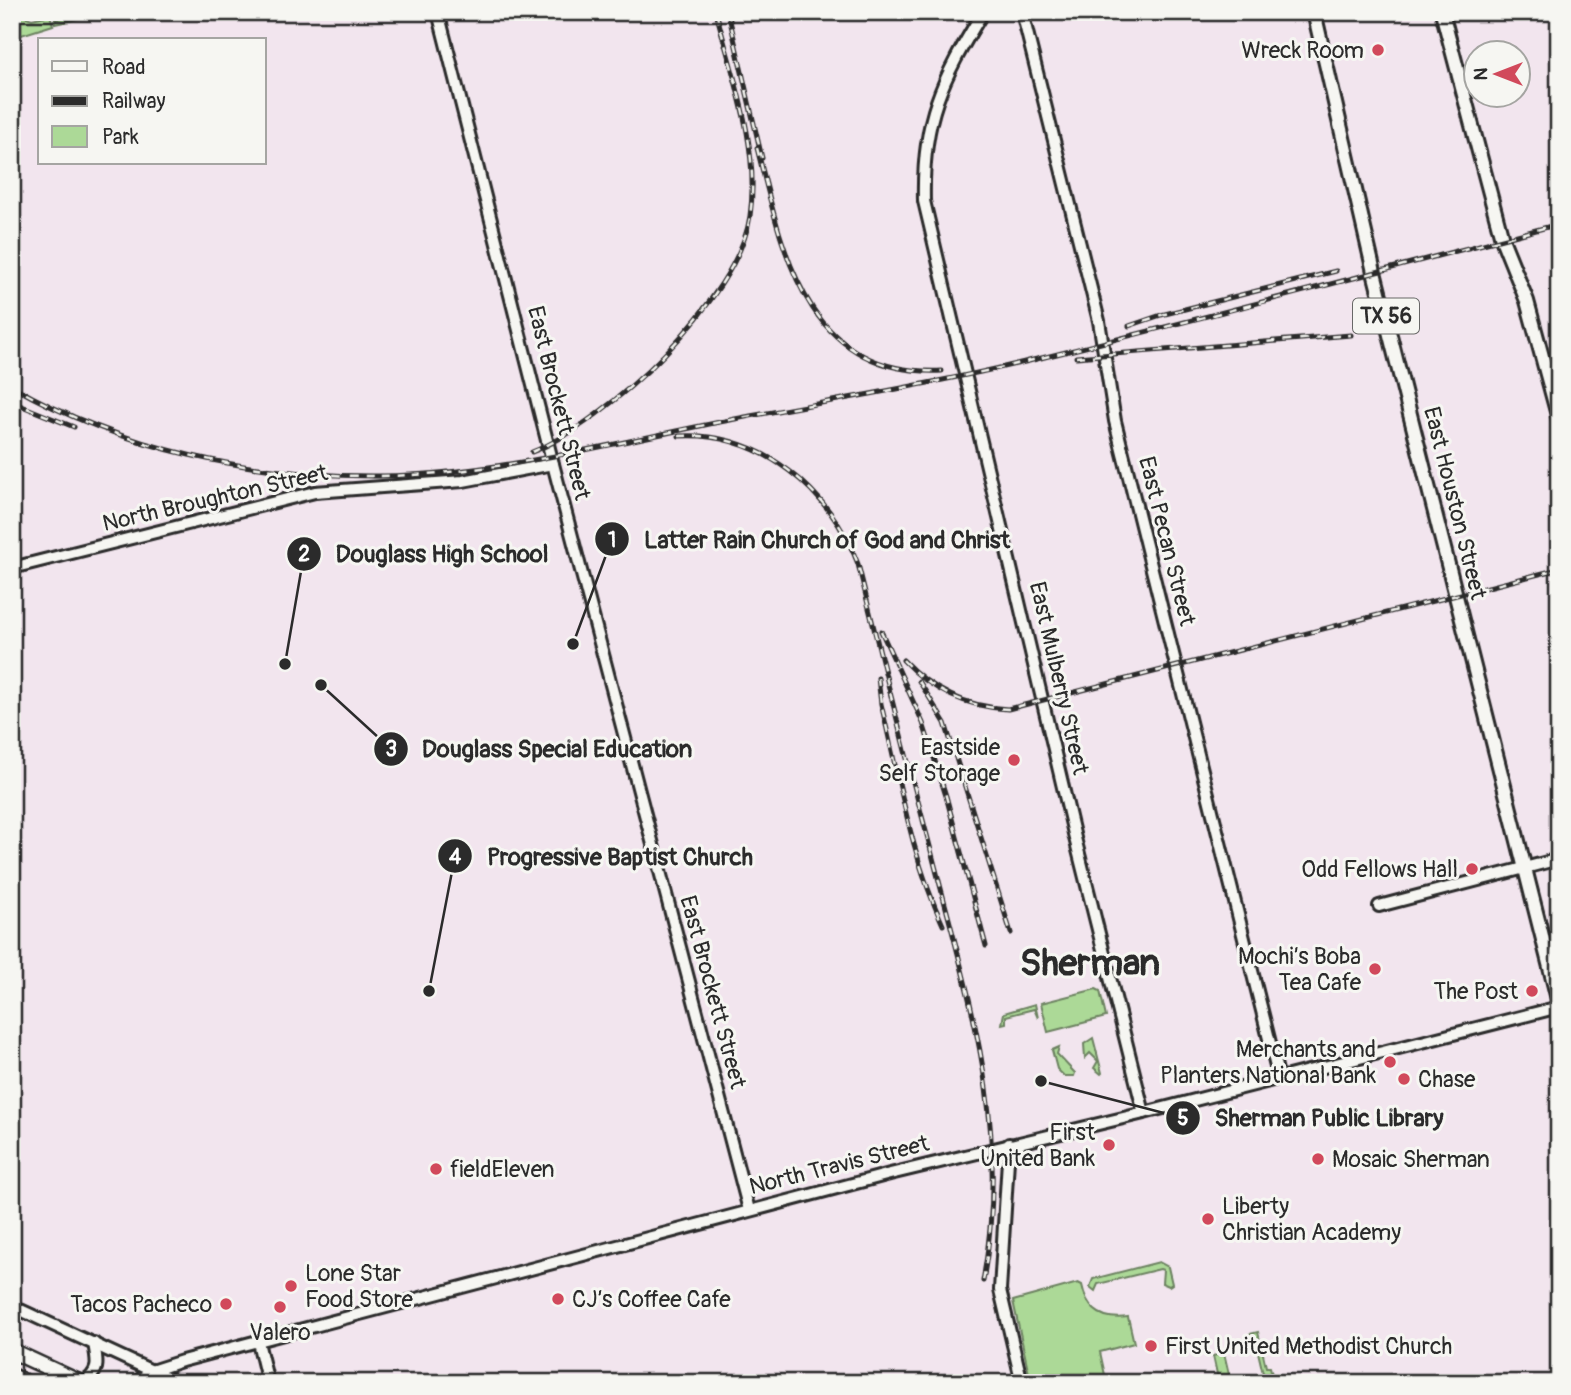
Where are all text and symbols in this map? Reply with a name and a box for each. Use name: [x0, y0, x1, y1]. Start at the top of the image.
place label: Wreck Room: [1241, 36, 1364, 65]
legend: [38, 38, 266, 164]
north arrow: [1462, 38, 1532, 108]
marker: Wreck Room: [1370, 42, 1386, 58]
text: Road: [102, 54, 146, 81]
text: N: [1469, 67, 1493, 80]
text: Railway: [102, 88, 166, 115]
text: Park: [102, 124, 139, 151]
road number: TX 56: [1353, 298, 1419, 334]
street label: East Brockett Street: [521, 303, 597, 504]
street label: East Houston Street: [1417, 404, 1493, 603]
street label: East Pecan Street: [1132, 453, 1202, 629]
street label: North Broughton Street: [100, 458, 331, 538]
callout: Latter Rain Church of God and Christ: [595, 517, 1024, 562]
text: Latter Rain Church of God and Christ: [644, 526, 1011, 555]
text: 1: [608, 527, 616, 554]
callout: Douglass High School: [286, 531, 562, 576]
text: Douglass High School: [336, 540, 548, 569]
text: 2: [298, 541, 310, 568]
street label: East Mulberry Street: [1023, 579, 1095, 778]
callout: Douglass Special Education: [373, 726, 706, 771]
place label: Eastside Self Storage: [879, 733, 1001, 788]
text: Douglass Special Education: [422, 735, 692, 764]
text: 3: [385, 736, 397, 763]
marker: Eastside Self Storage: [1006, 752, 1022, 768]
callout: Progressive Baptist Church: [438, 834, 767, 879]
text: Progressive Baptist Church: [487, 843, 753, 872]
text: 4: [449, 844, 462, 871]
place label: Odd Fellows Hall: [1301, 855, 1458, 884]
marker: Odd Fellows Hall: [1464, 861, 1480, 877]
street label: East Brockett Street: [673, 892, 753, 1092]
district label: Sherman: [1020, 940, 1160, 987]
place label: Mochi’s Boba Tea Cafe: [1238, 942, 1362, 997]
marker: Mochi’s Boba Tea Cafe: [1367, 961, 1383, 977]
place label: The Post: [1434, 977, 1519, 1006]
marker: The Post: [1524, 983, 1540, 999]
place label: Merchants and Planters National Bank: [1160, 1035, 1376, 1090]
marker: Merchants and Planters National Bank: [1382, 1054, 1398, 1070]
place label: Chase: [1418, 1065, 1476, 1094]
marker: Chase: [1396, 1071, 1412, 1087]
callout: Sherman Public Library: [1165, 1095, 1457, 1140]
text: Sherman Public Library: [1215, 1104, 1444, 1133]
text: 5: [1177, 1105, 1189, 1132]
place label: First United Bank: [980, 1118, 1096, 1173]
street label: North Travis Street: [746, 1128, 933, 1201]
marker: First United Bank: [1101, 1137, 1117, 1153]
place label: Mosaic Sherman: [1332, 1145, 1490, 1174]
marker: Mosaic Sherman: [1310, 1151, 1326, 1167]
place label: fieldEleven: [450, 1155, 555, 1184]
marker: fieldEleven: [428, 1161, 444, 1177]
place label: Liberty Christian Academy: [1222, 1192, 1401, 1247]
marker: Liberty Christian Academy: [1200, 1211, 1216, 1227]
place label: Lone Star Food Store: [305, 1259, 413, 1314]
marker: Lone Star Food Store: [283, 1278, 299, 1294]
place label: CJ’s Coffee Cafe: [572, 1285, 731, 1314]
place label: Tacos Pacheco: [70, 1290, 212, 1319]
marker: CJ’s Coffee Cafe: [550, 1291, 566, 1307]
marker: Tacos Pacheco: [218, 1296, 234, 1312]
marker: Valero: [272, 1299, 288, 1315]
place label: Valero: [249, 1318, 311, 1347]
place label: First United Methodist Church: [1165, 1332, 1452, 1361]
marker: First United Methodist Church: [1143, 1338, 1159, 1354]

